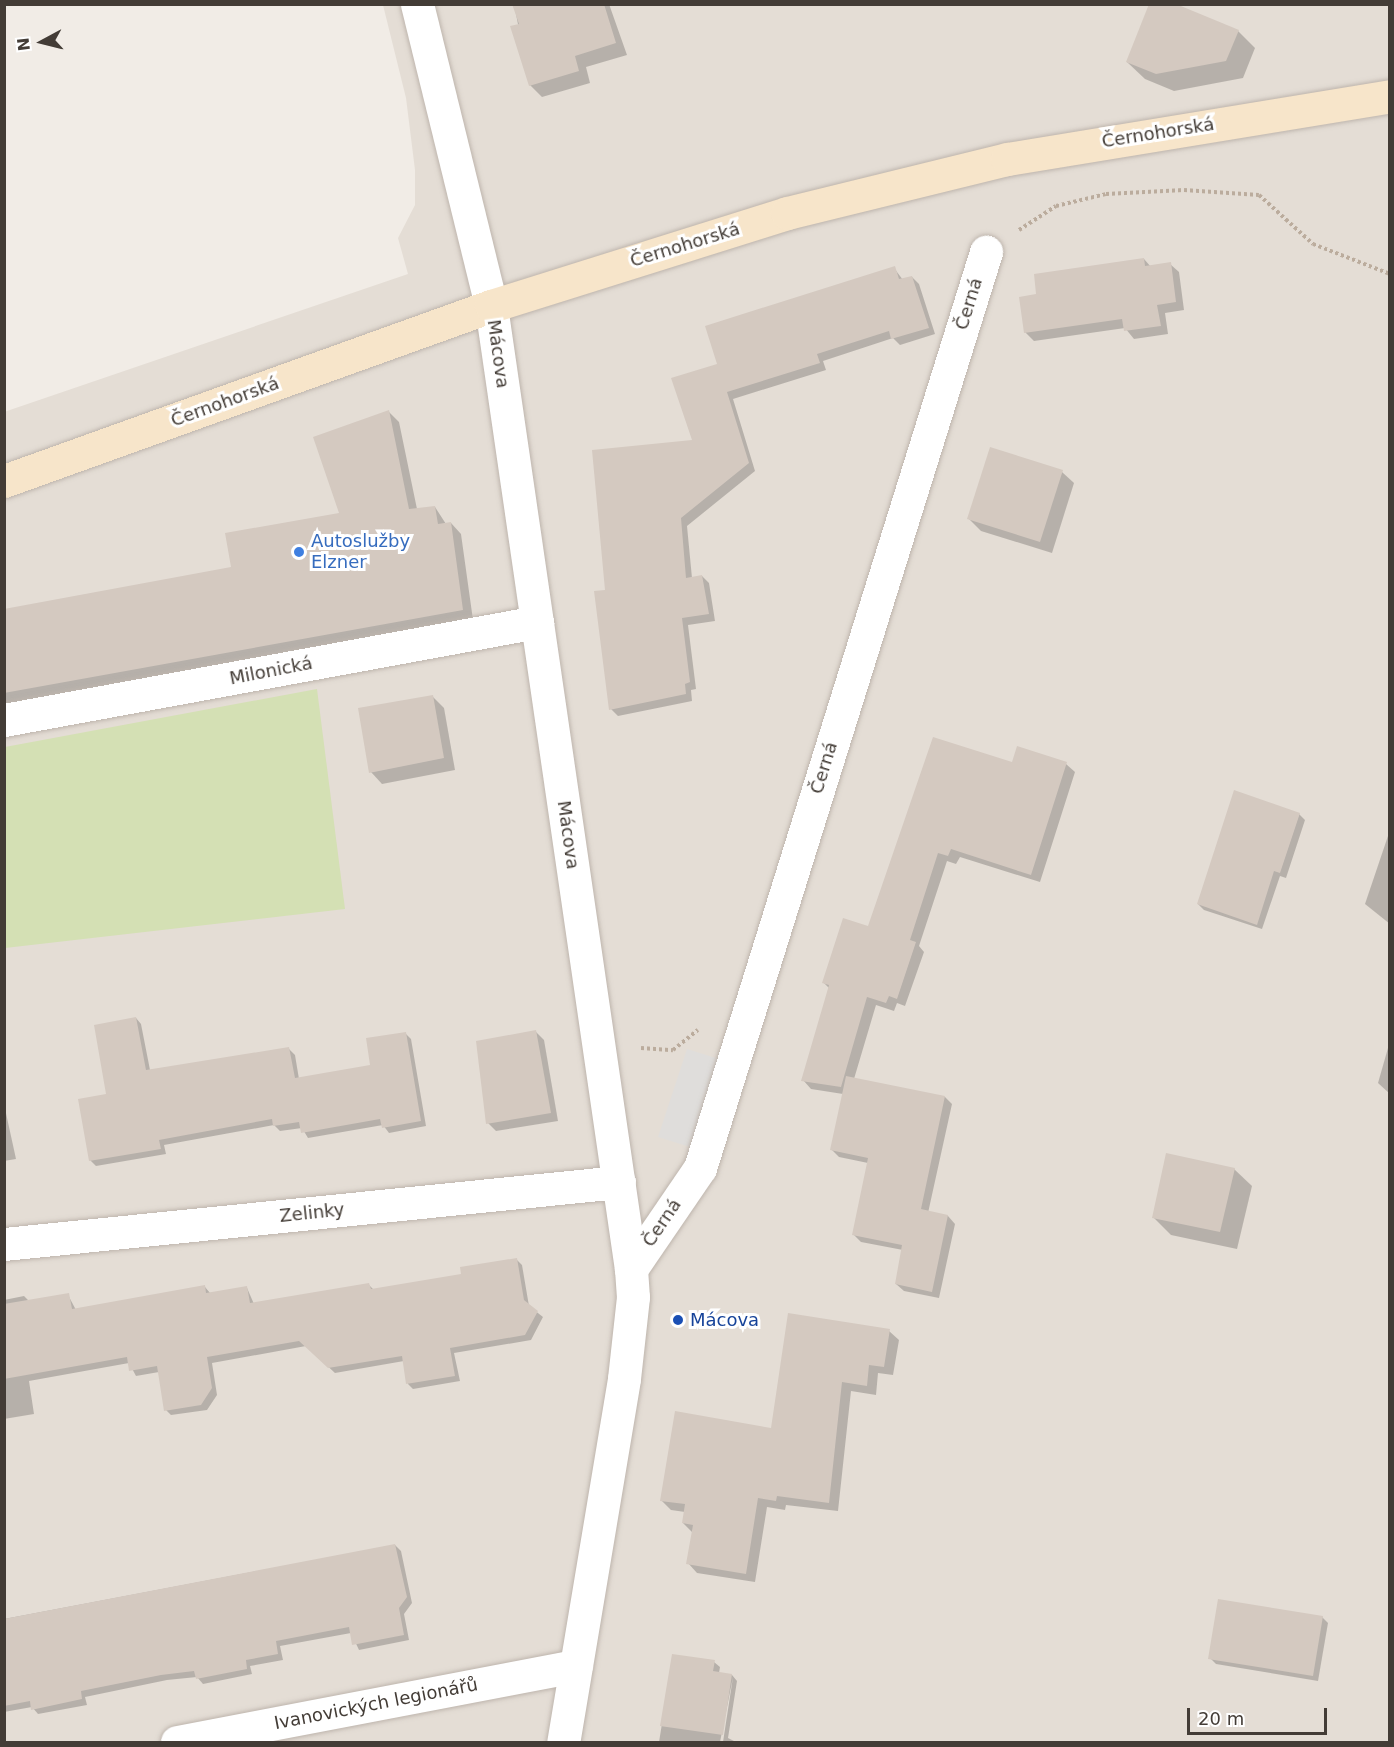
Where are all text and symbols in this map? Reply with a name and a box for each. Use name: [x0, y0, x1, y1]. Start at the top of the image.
north arrow: [12, 12, 72, 72]
text: N: [13, 36, 34, 52]
street label: Černohorská: [1100, 113, 1216, 153]
street label: Černohorská: [628, 218, 742, 272]
street label: Černá: [951, 275, 987, 333]
street label: Mácova: [482, 318, 514, 390]
street label: Černohorská: [168, 372, 282, 432]
place label: Autoslužby Elzner: [311, 531, 410, 574]
marker: Autoslužby Elzner: [292, 545, 306, 559]
street label: Milonická: [228, 652, 314, 690]
street label: Černá: [806, 739, 842, 797]
street label: Mácova: [552, 799, 584, 871]
street label: Černá: [638, 1195, 686, 1251]
street label: Zelinky: [278, 1199, 346, 1227]
place label: Mácova: [690, 1309, 759, 1331]
marker: Mácova: [671, 1313, 685, 1327]
street label: Ivanovických legionářů: [272, 1674, 480, 1734]
scale bar: [1190, 1696, 1330, 1734]
text: 20 m: [1198, 1708, 1244, 1729]

